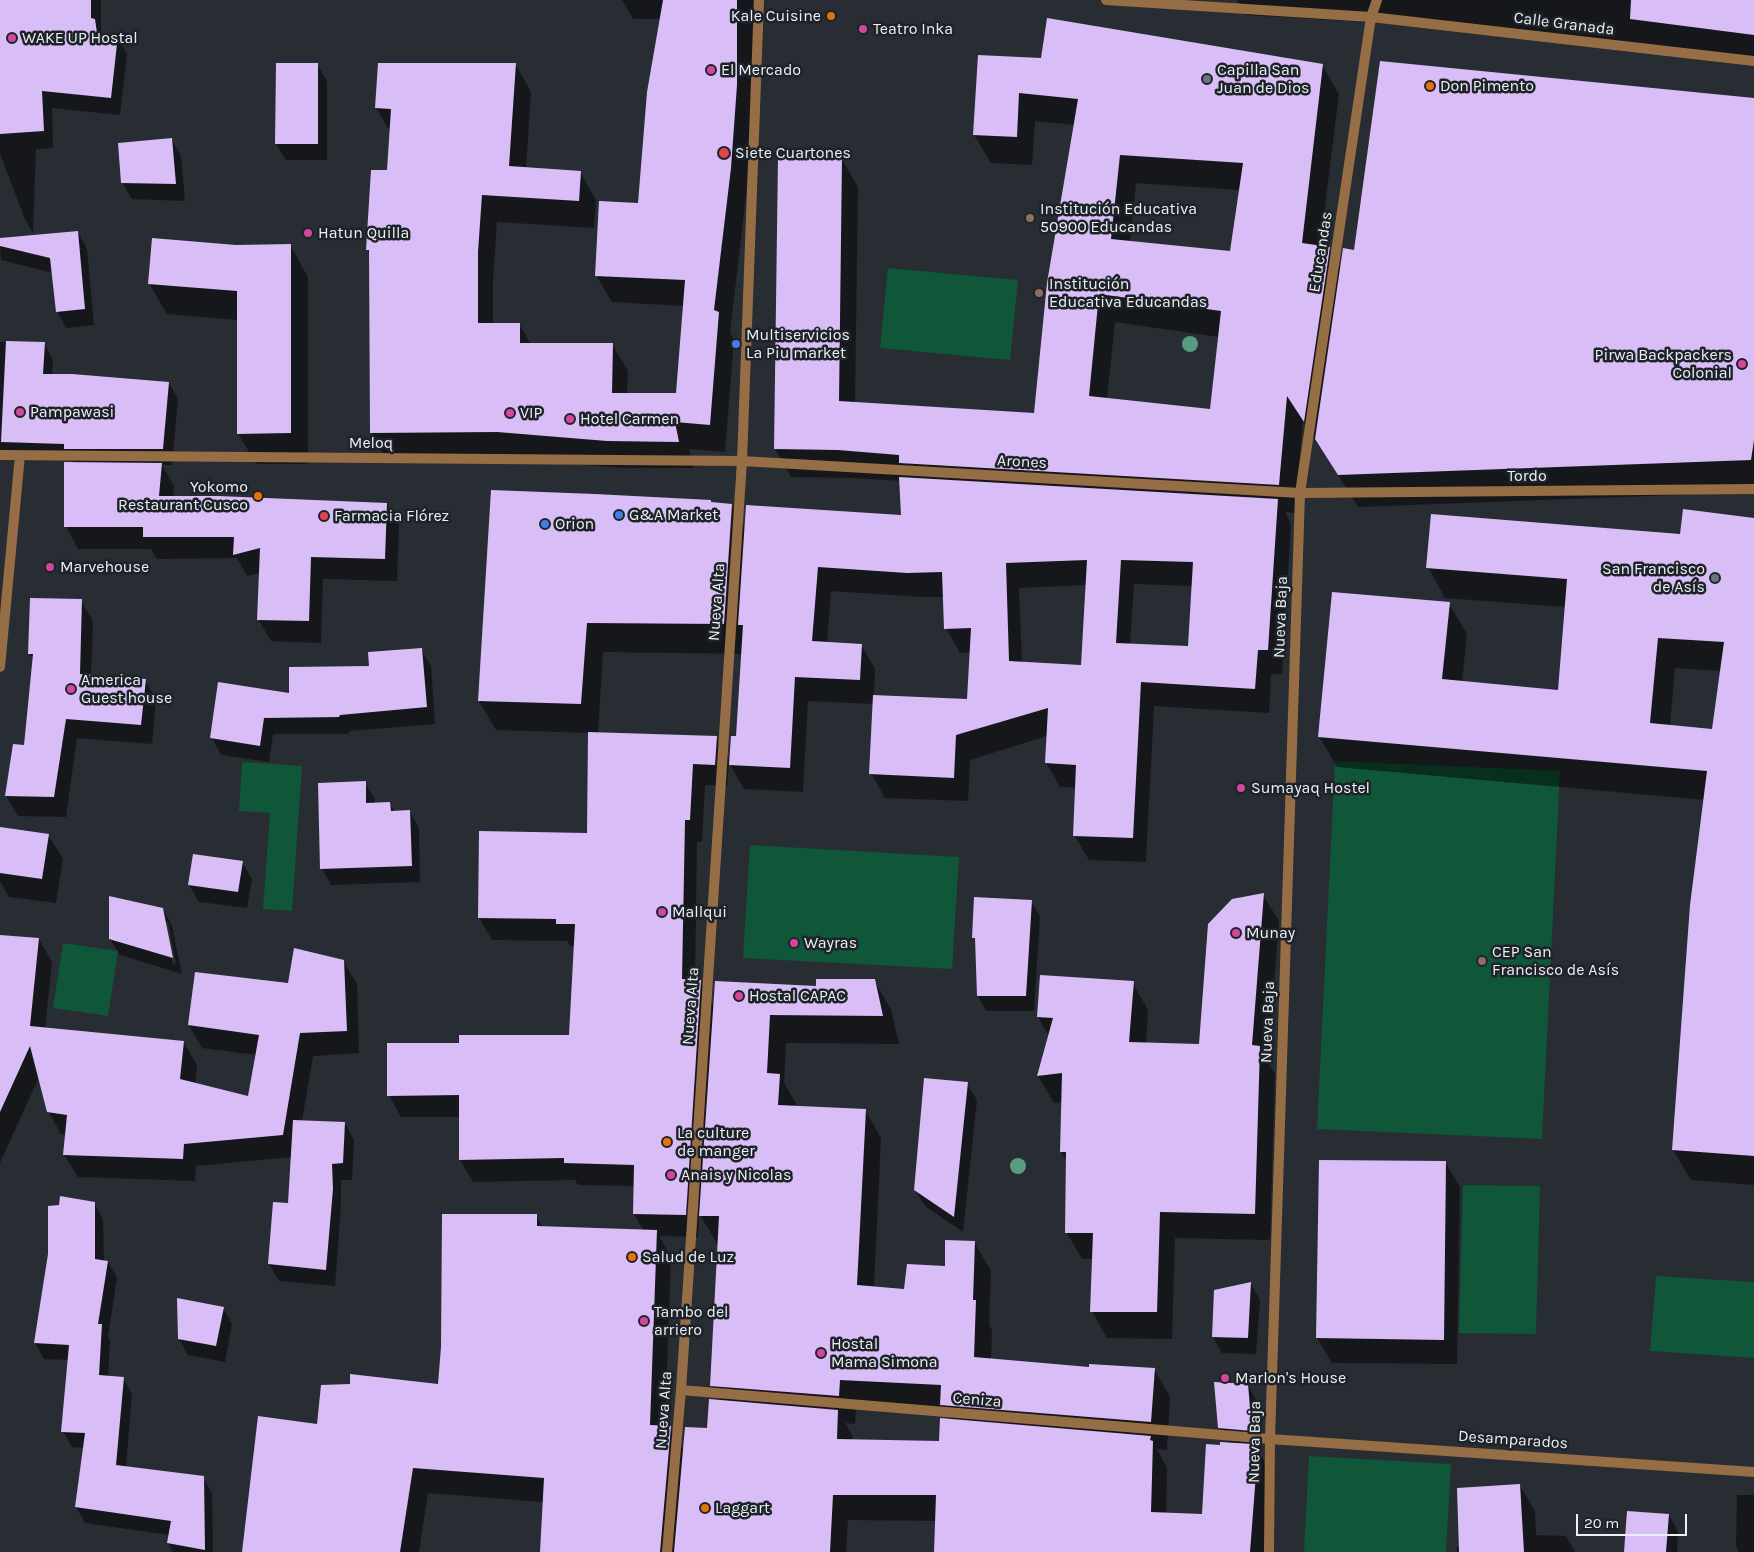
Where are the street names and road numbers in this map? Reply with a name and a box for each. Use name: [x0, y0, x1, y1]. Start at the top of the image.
street label: Calle Granada: [1513, 8, 1615, 40]
street label: Educandas: [1305, 210, 1337, 294]
street label: Meloq: [349, 433, 393, 453]
street label: Arones: [997, 451, 1047, 473]
street label: Tordo: [1507, 466, 1547, 486]
street label: Nueva Alta: [705, 562, 729, 642]
street label: Nueva Baja: [1270, 576, 1292, 658]
street label: Nueva Alta: [679, 966, 703, 1046]
street label: Nueva Baja: [1257, 981, 1279, 1063]
street label: Nueva Alta: [652, 1370, 676, 1450]
street label: Ceniza: [952, 1388, 1002, 1412]
street label: Nueva Baja: [1245, 1401, 1265, 1483]
street label: Desamparados: [1457, 1427, 1569, 1453]

